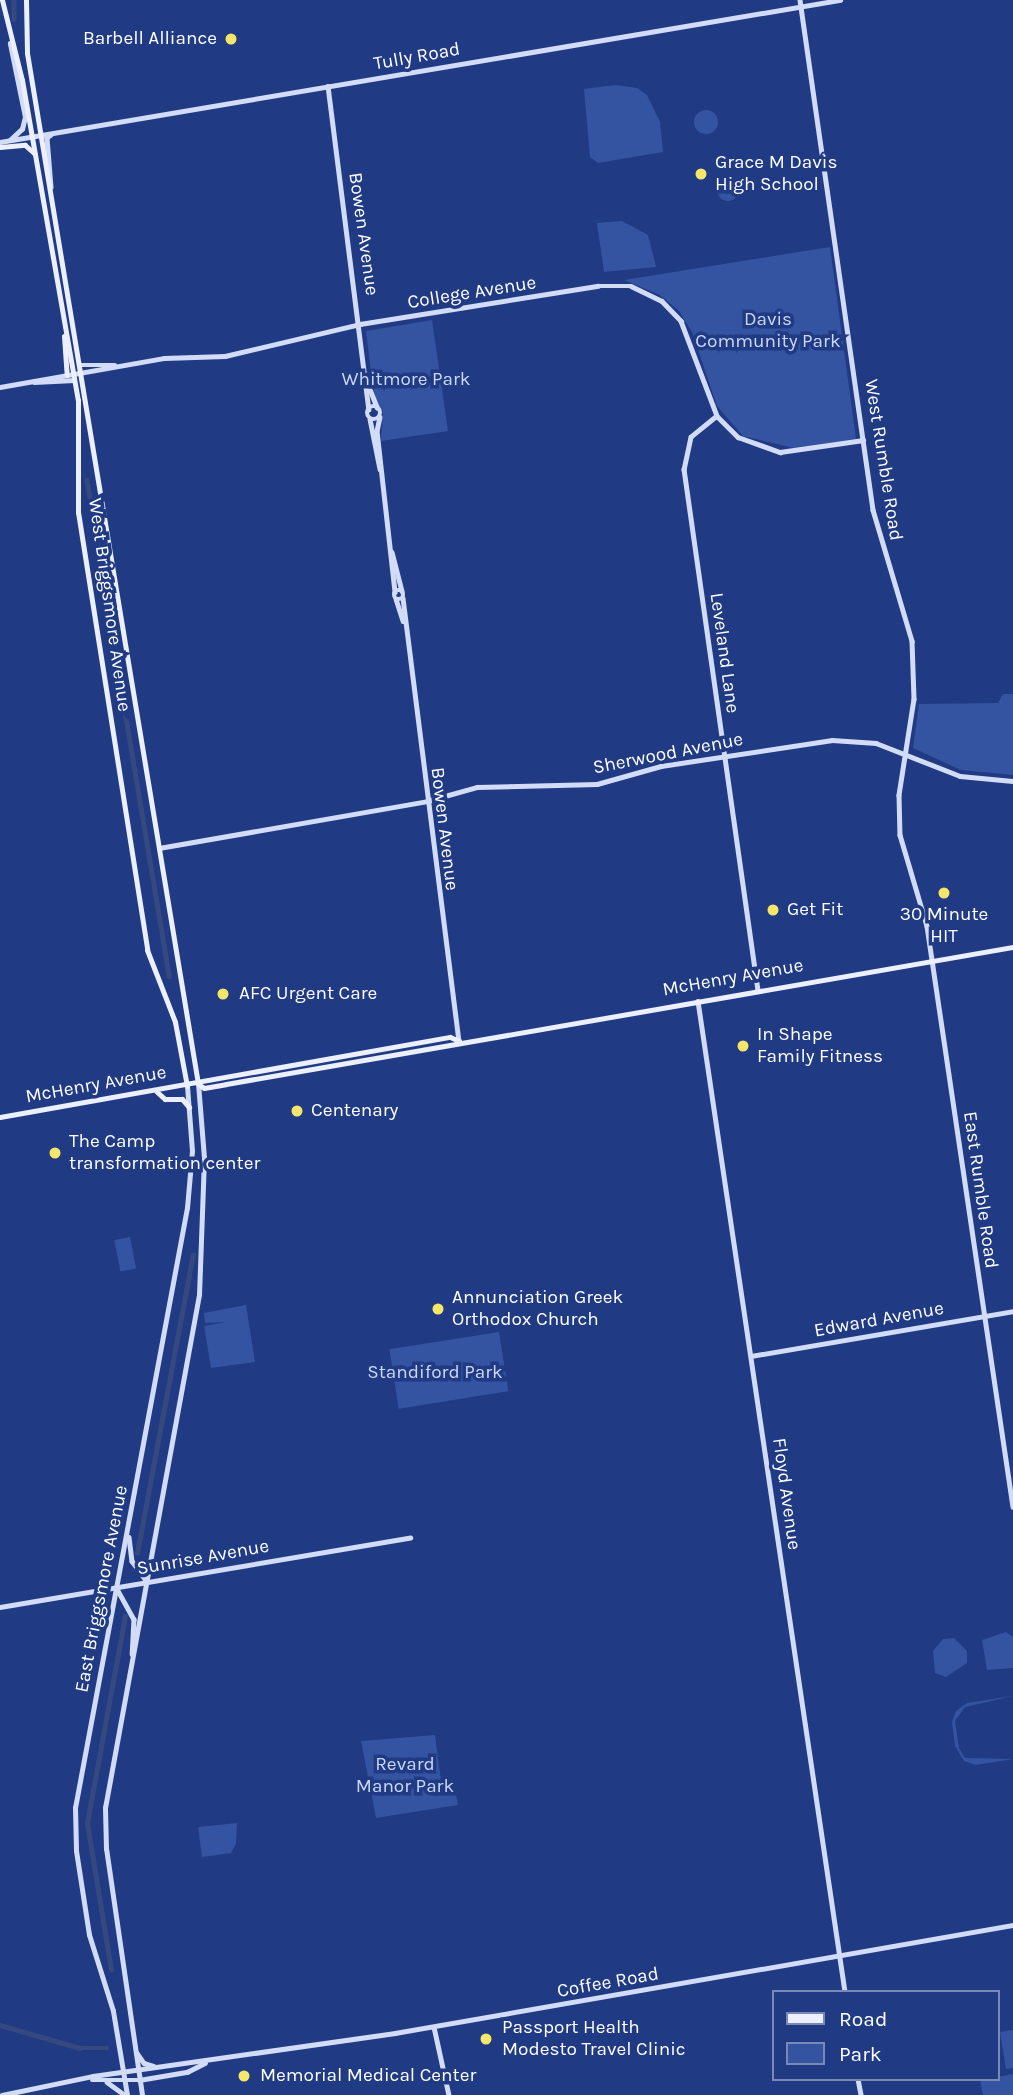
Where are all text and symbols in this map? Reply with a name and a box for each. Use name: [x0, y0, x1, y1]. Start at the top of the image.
place label: Barbell Alliance: [83, 28, 217, 50]
marker: Barbell Alliance: [223, 31, 239, 47]
street label: Tully Road: [372, 38, 462, 76]
place label: Grace M Davis High School: [715, 152, 837, 196]
marker: Grace M Davis High School: [693, 166, 709, 182]
street label: Bowen Avenue: [343, 171, 383, 297]
street label: College Avenue: [406, 272, 538, 314]
park label: Davis Community Park: [695, 309, 841, 353]
park label: Whitmore Park: [341, 369, 471, 391]
street label: West Rumble Road: [859, 378, 907, 542]
street label: West Briggsmore Avenue: [83, 497, 135, 713]
street label: Leveland Lane: [704, 591, 744, 715]
street label: Sherwood Avenue: [591, 728, 745, 780]
street label: Bowen Avenue: [425, 766, 463, 892]
marker: 30 Minute HIT: [936, 885, 952, 901]
place label: Get Fit: [787, 899, 843, 921]
marker: Get Fit: [765, 902, 781, 918]
place label: 30 Minute HIT: [900, 904, 988, 948]
street label: McHenry Avenue: [661, 954, 805, 1002]
place label: AFC Urgent Care: [239, 983, 377, 1005]
marker: AFC Urgent Care: [213, 984, 233, 1004]
place label: In Shape Family Fitness: [757, 1024, 883, 1068]
marker: In Shape Family Fitness: [735, 1038, 751, 1054]
street label: McHenry Avenue: [24, 1061, 168, 1109]
place label: Centenary: [311, 1100, 398, 1122]
marker: Centenary: [289, 1103, 305, 1119]
street label: East Rumble Road: [958, 1110, 1002, 1270]
place label: The Camp transformation center: [69, 1131, 260, 1175]
marker: The Camp transformation center: [47, 1145, 63, 1161]
place label: Annunciation Greek Orthodox Church: [452, 1287, 623, 1331]
street label: Edward Avenue: [812, 1297, 946, 1343]
marker: Annunciation Greek Orthodox Church: [430, 1301, 446, 1317]
park label: Standiford Park: [367, 1362, 503, 1384]
street label: Floyd Avenue: [767, 1437, 805, 1551]
street label: East Briggsmore Avenue: [71, 1484, 133, 1694]
street label: Sunrise Avenue: [135, 1535, 271, 1581]
park label: Revard Manor Park: [356, 1754, 454, 1798]
street label: Coffee Road: [555, 1963, 661, 2003]
legend: [772, 1990, 999, 2081]
text: Road: [839, 2007, 887, 2031]
place label: Passport Health Modesto Travel Clinic: [502, 2017, 686, 2061]
marker: Passport Health Modesto Travel Clinic: [476, 2029, 496, 2049]
text: Park: [839, 2042, 882, 2066]
place label: Memorial Medical Center: [260, 2065, 476, 2087]
marker: Memorial Medical Center: [234, 2066, 254, 2086]

